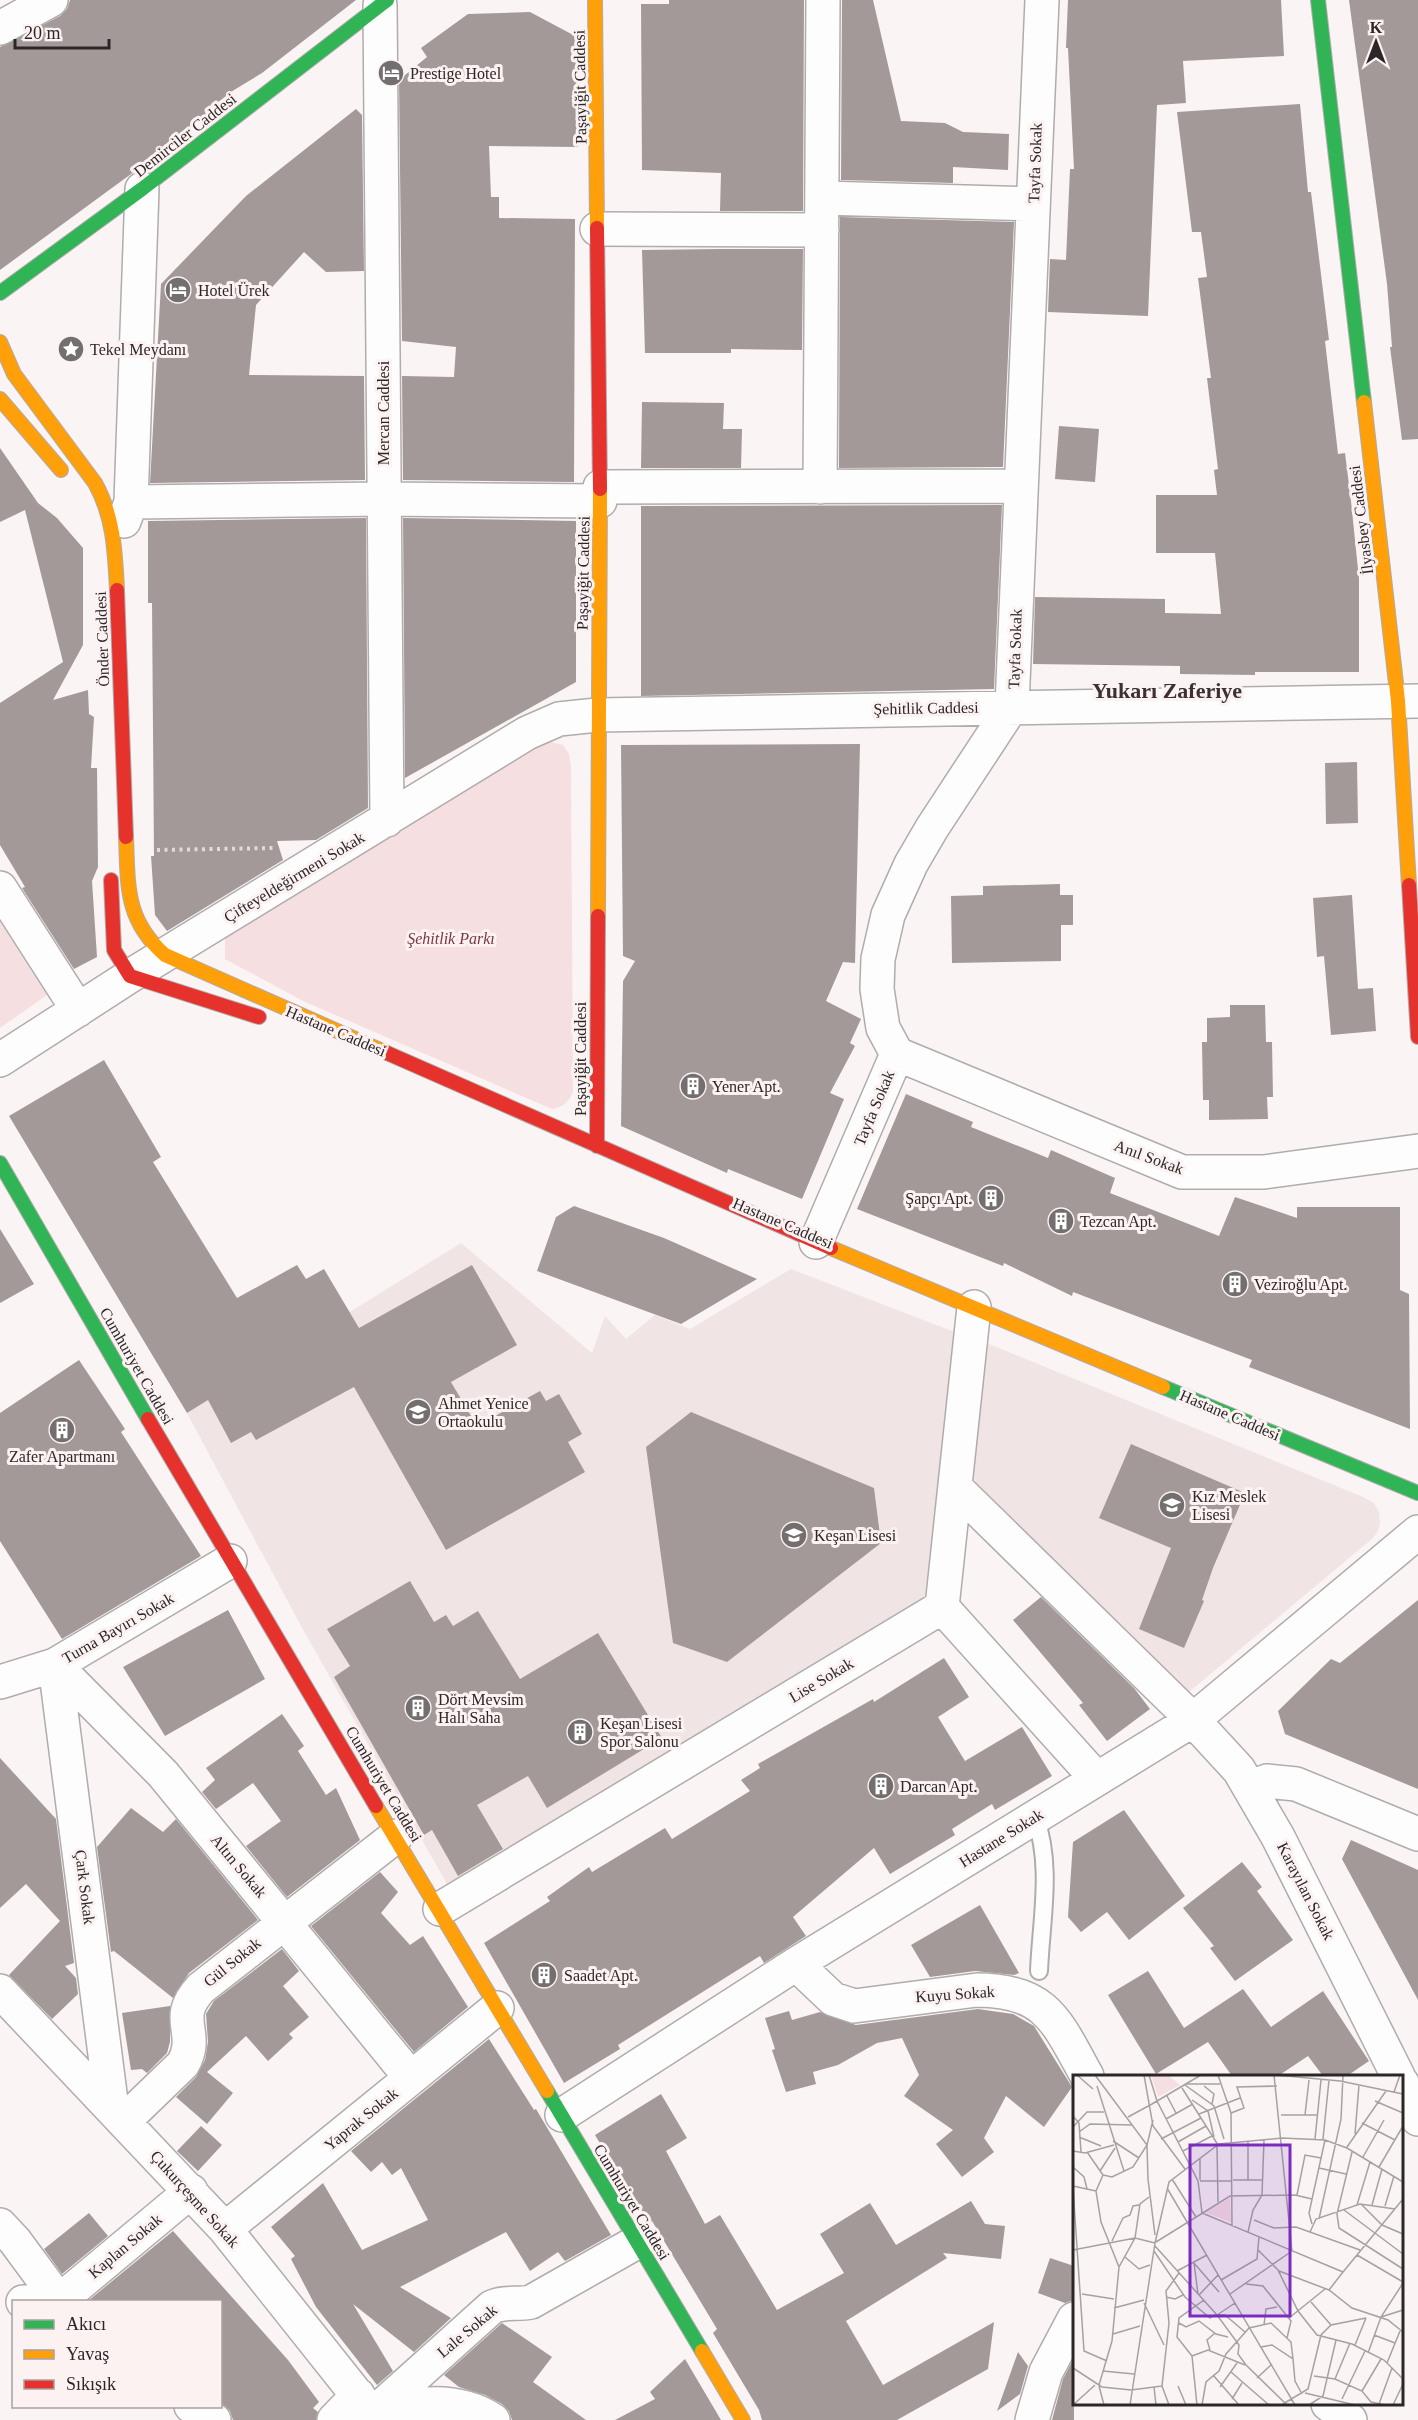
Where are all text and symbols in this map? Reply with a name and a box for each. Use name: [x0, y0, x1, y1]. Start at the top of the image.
scale bar: [15, 12, 110, 50]
north arrow: [1346, 12, 1406, 72]
text: K: [1370, 19, 1383, 36]
text: 20 m: [24, 23, 61, 43]
street label: Paşayiğit Caddesi: [570, 29, 590, 144]
hotel icon: Prestige Hotel: [376, 58, 406, 88]
place label: Prestige Hotel: [410, 65, 502, 83]
street label: Demirciler Caddesi: [131, 90, 240, 180]
street label: Tayfa Sokak: [1025, 123, 1046, 203]
hotel icon: Hotel Ürek: [163, 275, 193, 305]
place label: Hotel Ürek: [198, 282, 270, 299]
place icon: Tekel Meydanı: [56, 334, 86, 364]
place label: Tekel Meydanı: [90, 341, 187, 359]
street label: Mercan Caddesi: [375, 360, 392, 465]
street label: İlyasbey Caddesi: [1346, 464, 1377, 576]
street label: Paşayiğit Caddesi: [574, 515, 594, 630]
street label: Önder Caddesi: [92, 590, 112, 687]
street label: Tayfa Sokak: [1005, 609, 1026, 689]
district label: Yukarı Zaferiye: [1092, 678, 1242, 703]
street label: Şehitlik Caddesi: [873, 699, 979, 718]
street label: Çifteyeldeğirmeni Sokak: [221, 828, 368, 926]
park label: Şehitlik Parkı: [407, 930, 495, 948]
street label: Paşayiğit Caddesi: [572, 1001, 590, 1116]
street label: Hastane Caddesi: [283, 1002, 389, 1060]
street label: Tayfa Sokak: [851, 1068, 898, 1149]
building icon: Yener Apt.: [678, 1071, 708, 1101]
place label: Yener Apt.: [712, 1078, 781, 1096]
street label: Anıl Sokak: [1112, 1137, 1186, 1177]
building icon: Şapçı Apt.: [976, 1183, 1006, 1213]
place label: Şapçı Apt.: [905, 1190, 972, 1208]
street label: Hastane Caddesi: [730, 1194, 836, 1252]
building icon: Tezcan Apt.: [1046, 1206, 1076, 1236]
place label: Tezcan Apt.: [1080, 1213, 1156, 1231]
building icon: Veziroğlu Apt.: [1220, 1269, 1250, 1299]
place label: Veziroğlu Apt.: [1254, 1276, 1347, 1294]
street label: Cumhuriyet Caddesi: [96, 1305, 178, 1428]
street label: Hastane Caddesi: [1177, 1386, 1283, 1444]
place label: Ahmet Yenice Ortaokulu: [438, 1395, 529, 1430]
school or university icon: Ahmet Yenice Ortaokulu: [403, 1397, 433, 1427]
building icon: Zafer Apartmanı: [47, 1415, 77, 1445]
place label: Zafer Apartmanı: [9, 1448, 116, 1466]
place label: Kız Meslek Lisesi: [1192, 1488, 1266, 1523]
school or university icon: Kız Meslek Lisesi: [1157, 1490, 1187, 1520]
school or university icon: Keşan Lisesi: [779, 1520, 809, 1550]
place label: Keşan Lisesi: [814, 1527, 897, 1545]
street label: Turna Bayırı Sokak: [59, 1589, 177, 1668]
street label: Lise Sokak: [786, 1654, 856, 1706]
place label: Dört Mevsim Halı Saha: [438, 1691, 524, 1726]
building icon: Dört Mevsim Halı Saha: [403, 1693, 433, 1723]
place label: Keşan Lisesi Spor Salonu: [600, 1715, 683, 1751]
building icon: Keşan Lisesi Spor Salonu: [565, 1717, 595, 1747]
street label: Cumhuriyet Caddesi: [342, 1723, 426, 1846]
building icon: Darcan Apt.: [866, 1771, 896, 1801]
place label: Darcan Apt.: [900, 1778, 977, 1796]
street label: Hastane Sokak: [956, 1805, 1046, 1871]
street label: Altın Sokak: [208, 1831, 270, 1901]
street label: Karayılan Sokak: [1273, 1839, 1338, 1943]
street label: Çark Sokak: [71, 1849, 98, 1925]
street label: Gül Sokak: [200, 1934, 264, 1990]
building icon: Saadet Apt.: [529, 1960, 559, 1990]
place label: Saadet Apt.: [564, 1967, 638, 1985]
street label: Kuyu Sokak: [915, 1983, 995, 2006]
inset map: [1073, 2075, 1403, 2405]
street label: Yaprak Sokak: [321, 2084, 402, 2155]
street label: Cumhuriyet Caddesi: [590, 2141, 674, 2264]
street label: Çukurçeşme Sokak: [146, 2147, 243, 2251]
street label: Kaplan Sokak: [85, 2210, 166, 2282]
legend: [12, 2300, 222, 2408]
street label: Lale Sokak: [434, 2301, 500, 2361]
text: Akıcı: [66, 2314, 106, 2334]
text: Yavaş: [66, 2344, 109, 2364]
text: Sıkışık: [66, 2374, 116, 2394]

